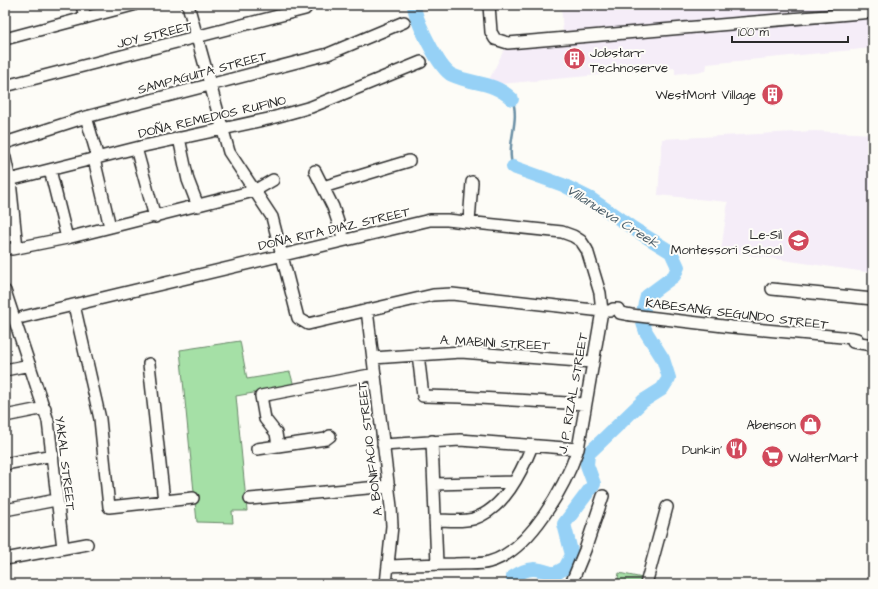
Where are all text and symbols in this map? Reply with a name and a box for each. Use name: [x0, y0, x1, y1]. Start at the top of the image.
street label: JOY STREET: [115, 17, 195, 53]
scale bar: [732, 18, 848, 44]
text: 100 m: [738, 24, 769, 41]
place label: Jobstarr Technoserve: [590, 44, 668, 77]
building icon: Jobstarr Technoserve: [561, 46, 587, 72]
street label: SAMPAGUITA STREET: [136, 47, 270, 99]
building icon: WestMont Village: [759, 81, 785, 107]
place label: WestMont Village: [655, 86, 756, 105]
street label: DOÑA REMEDIOS RUFINO: [136, 91, 288, 143]
water label: Villanueva Creek: [562, 180, 663, 253]
street label: DOÑA RITA DIAZ STREET: [257, 203, 413, 255]
place label: Le-Sil Montessori School: [671, 226, 782, 259]
school or university icon: Le-Sil Montessori School: [785, 228, 811, 254]
street label: KABESANG SEGUNDO STREET: [644, 294, 830, 334]
street label: J. P. RIZAL STREET: [553, 330, 593, 455]
street label: A. MABINI STREET: [439, 331, 551, 355]
street label: A. BONIFACIO STREET: [353, 380, 387, 517]
shop icon: Abenson: [798, 411, 824, 437]
street label: YAKAL STREET: [50, 415, 80, 512]
place label: Abenson: [747, 416, 796, 434]
restaurant icon: Dunkin': [724, 436, 750, 462]
place label: Dunkin': [682, 441, 722, 459]
supermarket icon: WalterMart: [759, 444, 785, 470]
place label: WalterMart: [788, 449, 859, 467]

